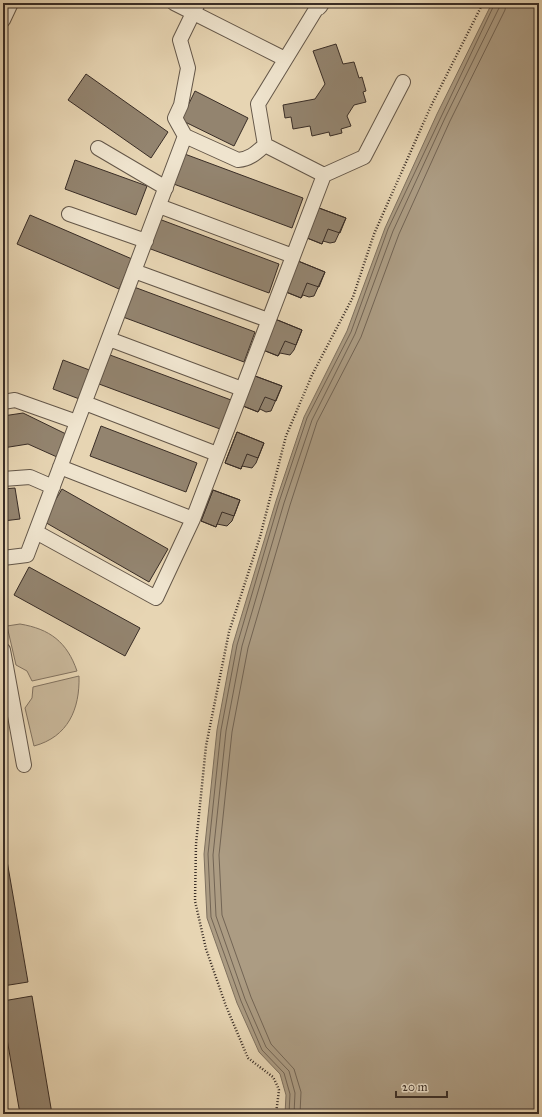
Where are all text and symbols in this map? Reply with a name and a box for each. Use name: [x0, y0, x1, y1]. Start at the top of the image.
scale bar: [396, 1073, 447, 1099]
text: 20 m: [402, 1080, 428, 1094]

